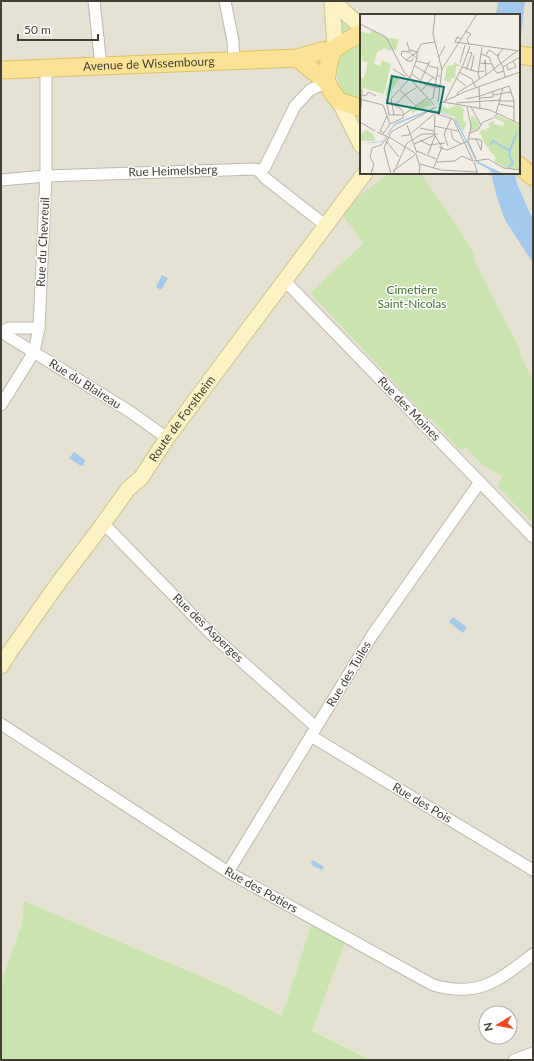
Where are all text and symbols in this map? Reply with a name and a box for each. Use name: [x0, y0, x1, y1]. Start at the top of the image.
inset map: [360, 14, 520, 174]
scale bar: [18, 16, 98, 42]
text: 50 m: [24, 22, 51, 37]
street label: Avenue de Wissembourg: [83, 53, 215, 74]
street label: Rue Heimelsberg: [128, 161, 218, 180]
street label: Rue du Chevreuil: [33, 197, 52, 287]
park label: Cimetière Saint-Nicolas: [377, 282, 447, 311]
street label: Rue du Blaireau: [46, 355, 124, 412]
street label: Route de Forstheim: [145, 372, 218, 465]
street label: Rue des Moines: [375, 373, 444, 444]
street label: Rue des Asperges: [170, 590, 247, 665]
street label: Rue des Tuiles: [323, 638, 374, 709]
street label: Rue des Pois: [390, 779, 455, 826]
street label: Rue des Potiers: [222, 863, 301, 916]
north arrow: [478, 1005, 518, 1045]
text: N: [481, 1022, 495, 1032]

